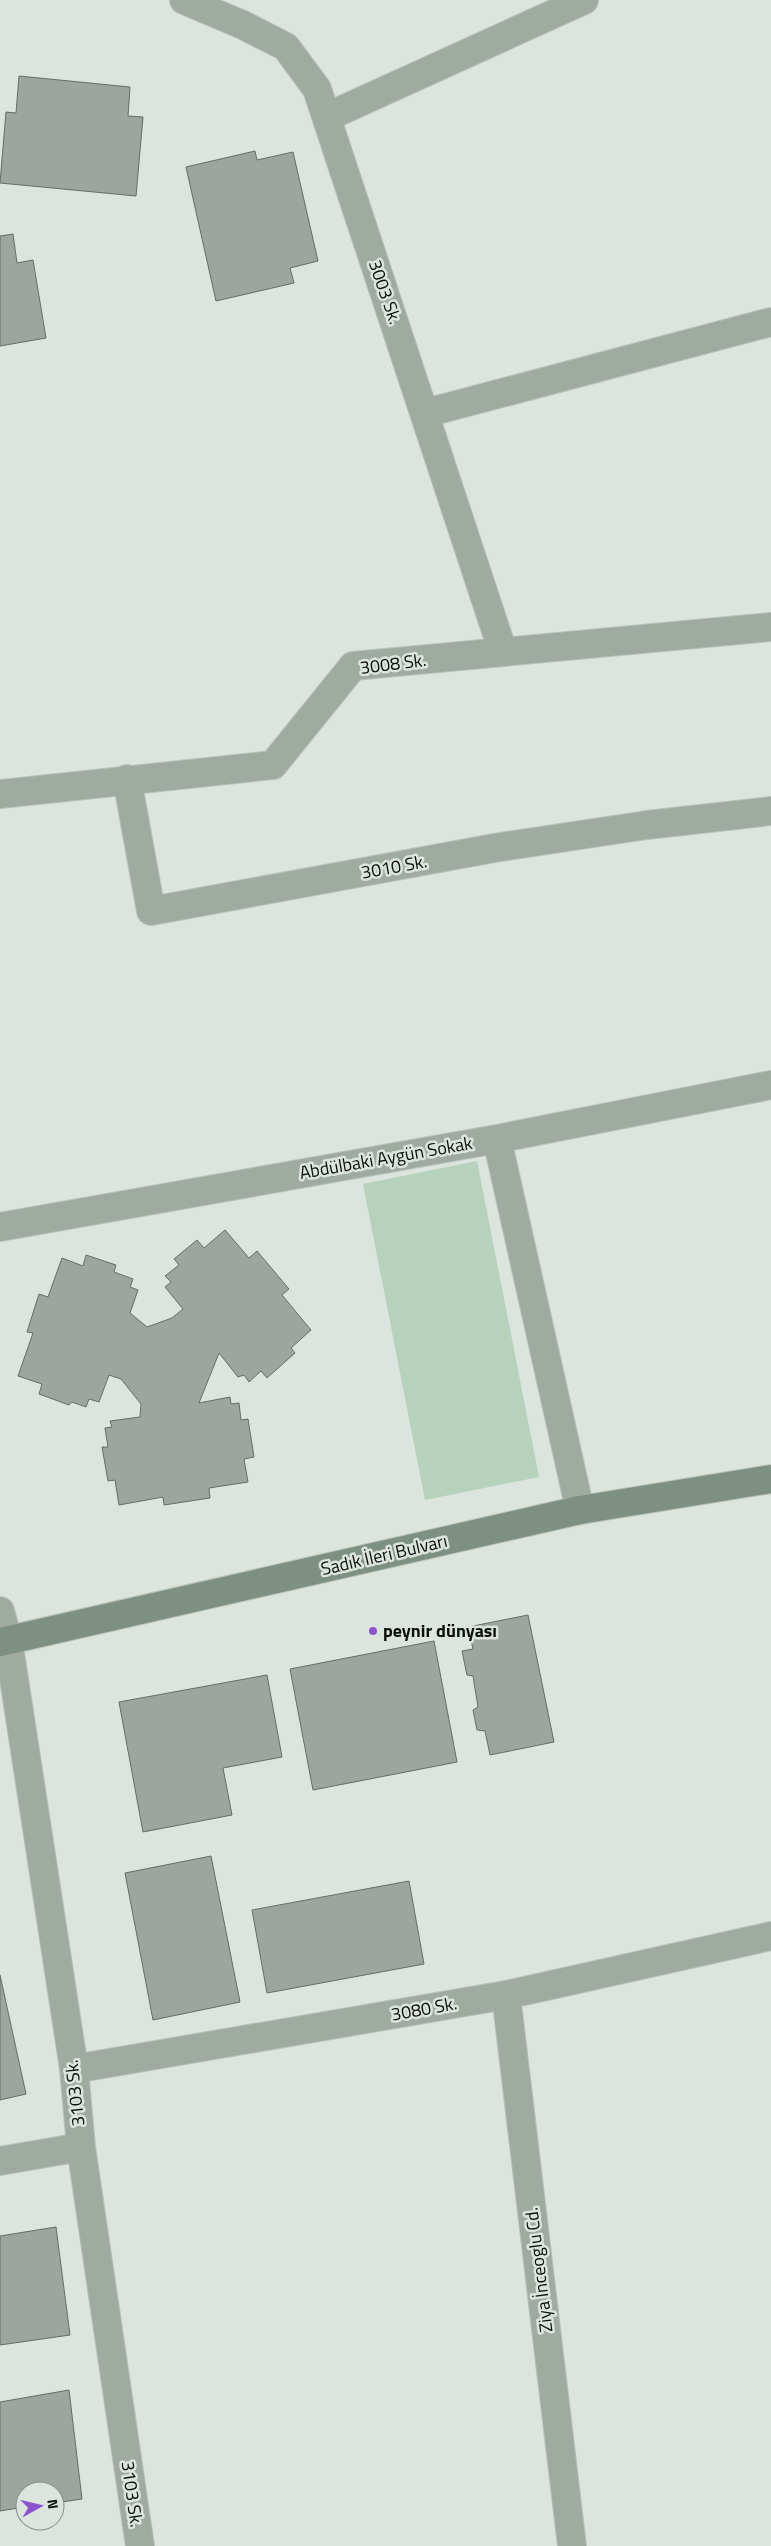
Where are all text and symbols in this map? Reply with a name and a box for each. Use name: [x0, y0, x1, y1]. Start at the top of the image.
street label: 3003 Sk.: [362, 256, 409, 328]
street label: 3008 Sk.: [358, 646, 428, 681]
street label: 3010 Sk.: [359, 847, 429, 886]
street label: Abdülbaki Aygün Sokak: [297, 1129, 475, 1186]
street label: Sadık İleri Bulvarı: [318, 1527, 450, 1582]
place label: peynir dünyası: [383, 1617, 497, 1644]
marker: peynir dünyası: [367, 1625, 379, 1637]
street label: 3080 Sk.: [389, 1989, 459, 2028]
street label: 3103 Sk.: [58, 2059, 91, 2128]
street label: Ziya İnceoglu Cd.: [517, 2206, 560, 2334]
street label: 3103 Sk.: [114, 2459, 150, 2529]
north arrow: [15, 2481, 65, 2531]
text: N: [42, 2498, 64, 2510]

